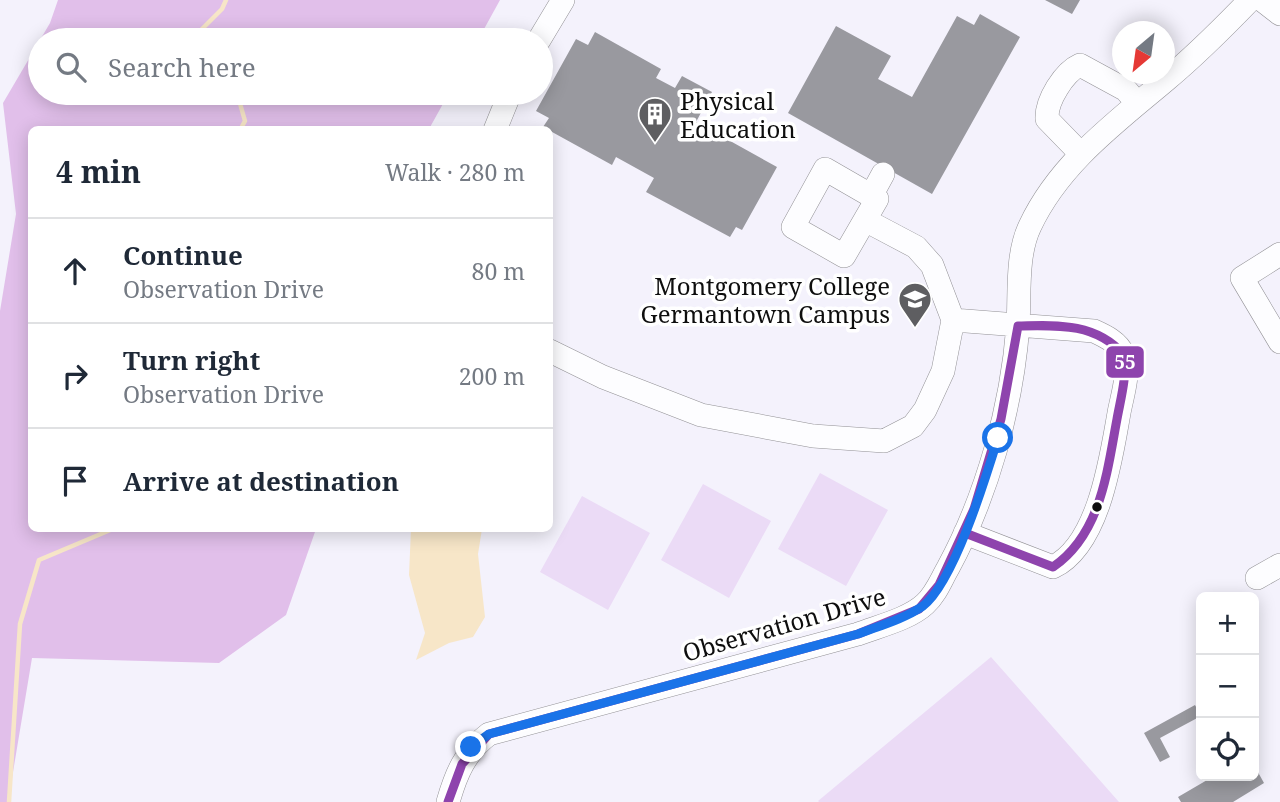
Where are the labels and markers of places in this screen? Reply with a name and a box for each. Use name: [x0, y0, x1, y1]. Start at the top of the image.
place label: Physical Education: [680, 84, 796, 145]
building icon: Physical Education: [636, 95, 674, 144]
place label: Montgomery College Germantown Campus: [641, 269, 890, 330]
school or university icon: Montgomery College Germantown Campus: [896, 280, 934, 329]
unlabelled marker: [1090, 500, 1104, 514]

